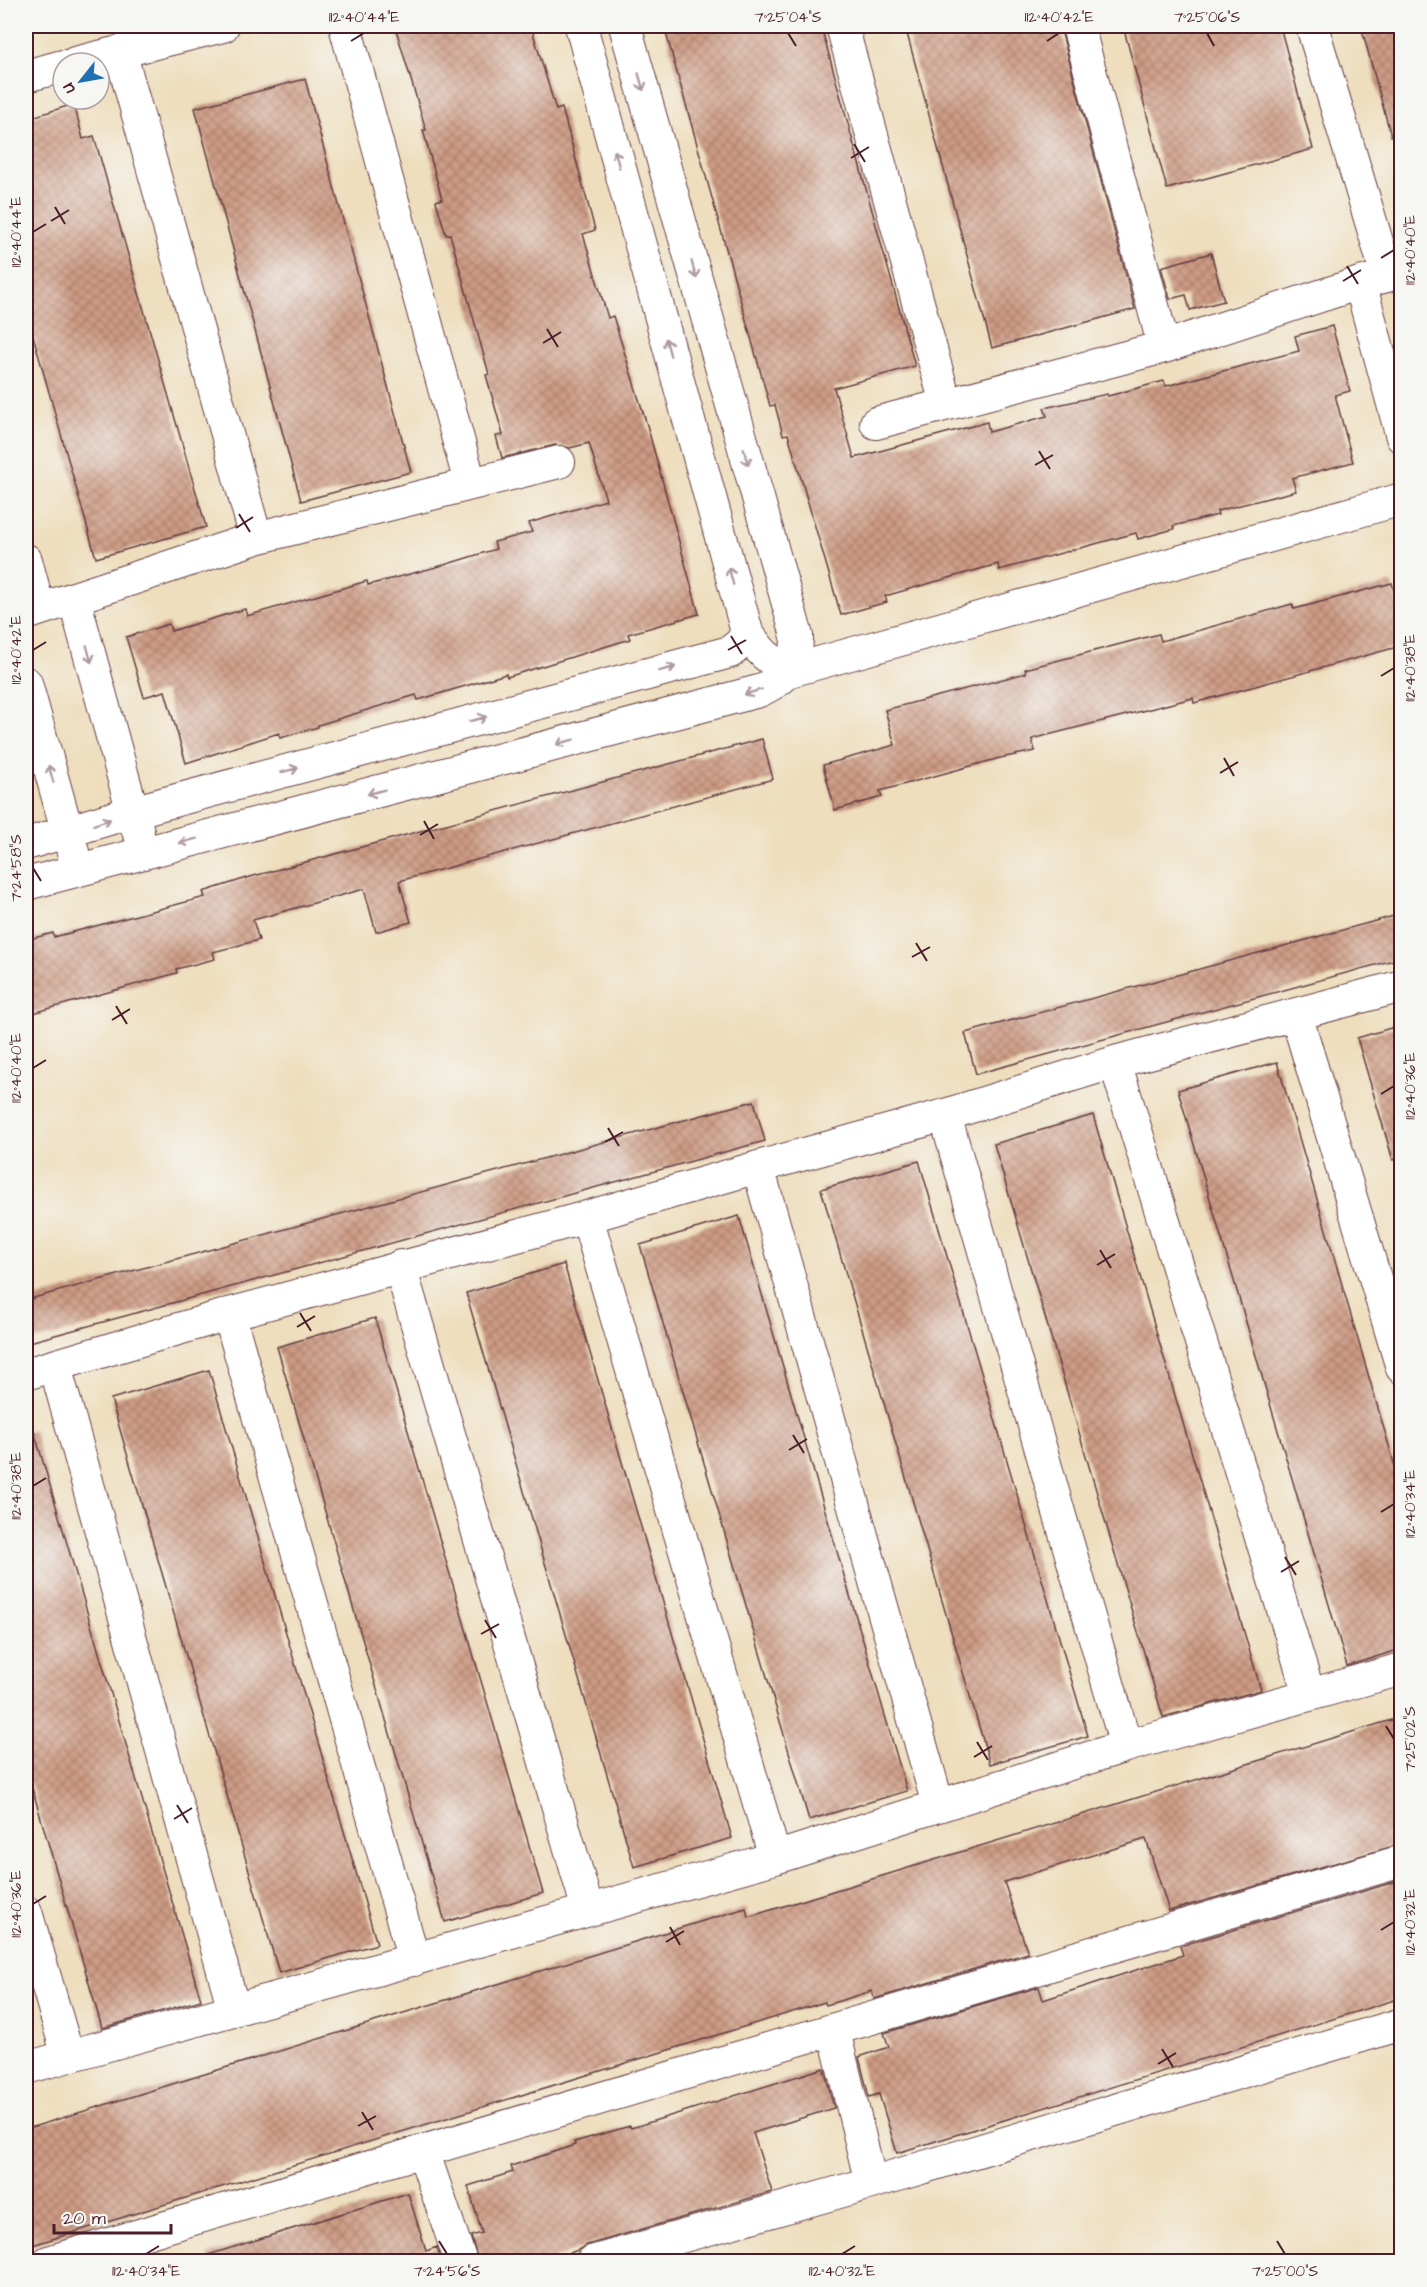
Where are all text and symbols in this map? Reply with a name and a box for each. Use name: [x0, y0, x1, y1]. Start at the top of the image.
text: 112°40'44"E: [329, 7, 399, 28]
text: 7°25'04"S: [754, 7, 822, 28]
text: 112°40'42"E: [1024, 7, 1094, 28]
text: 7°25'06"S: [1174, 7, 1240, 28]
north arrow: [51, 51, 111, 111]
one-way arrow: [636, 72, 647, 91]
text: U: [57, 79, 81, 98]
one-way arrow: [611, 150, 622, 169]
text: 112°40'44"E: [6, 197, 27, 267]
text: 112°40'40"E: [1400, 215, 1421, 285]
one-way arrow: [689, 260, 700, 279]
one-way arrow: [662, 338, 674, 357]
one-way arrow: [741, 447, 753, 466]
one-way arrow: [725, 566, 736, 585]
text: 112°40'42"E: [6, 615, 27, 685]
text: 112°40'38"E: [1400, 634, 1421, 702]
one-way arrow: [84, 644, 95, 663]
one-way arrow: [657, 663, 676, 674]
one-way arrow: [744, 688, 763, 699]
one-way arrow: [468, 713, 487, 725]
one-way arrow: [556, 737, 575, 749]
one-way arrow: [280, 764, 299, 775]
one-way arrow: [45, 765, 56, 784]
one-way arrow: [367, 787, 386, 798]
one-way arrow: [92, 816, 111, 827]
text: 7°24'58"S: [6, 834, 27, 902]
one-way arrow: [179, 836, 198, 848]
text: 112°40'40"E: [6, 1033, 27, 1103]
text: 112°40'36"E: [1400, 1052, 1421, 1120]
text: 112°40'38"E: [6, 1452, 27, 1520]
text: 112°40'34"E: [1400, 1470, 1421, 1538]
text: 7°25'02"S: [1400, 1706, 1421, 1772]
text: 112°40'36"E: [6, 1870, 27, 1938]
text: 112°40'32"E: [1400, 1889, 1421, 1955]
scale bar: [54, 2197, 171, 2235]
text: 20 m: [63, 2206, 106, 2231]
text: 112°40'34"E: [112, 2261, 180, 2282]
text: 7°24'56"S: [414, 2261, 481, 2282]
text: 112°40'32"E: [809, 2261, 875, 2282]
text: 7°25'00"S: [1252, 2261, 1318, 2282]

